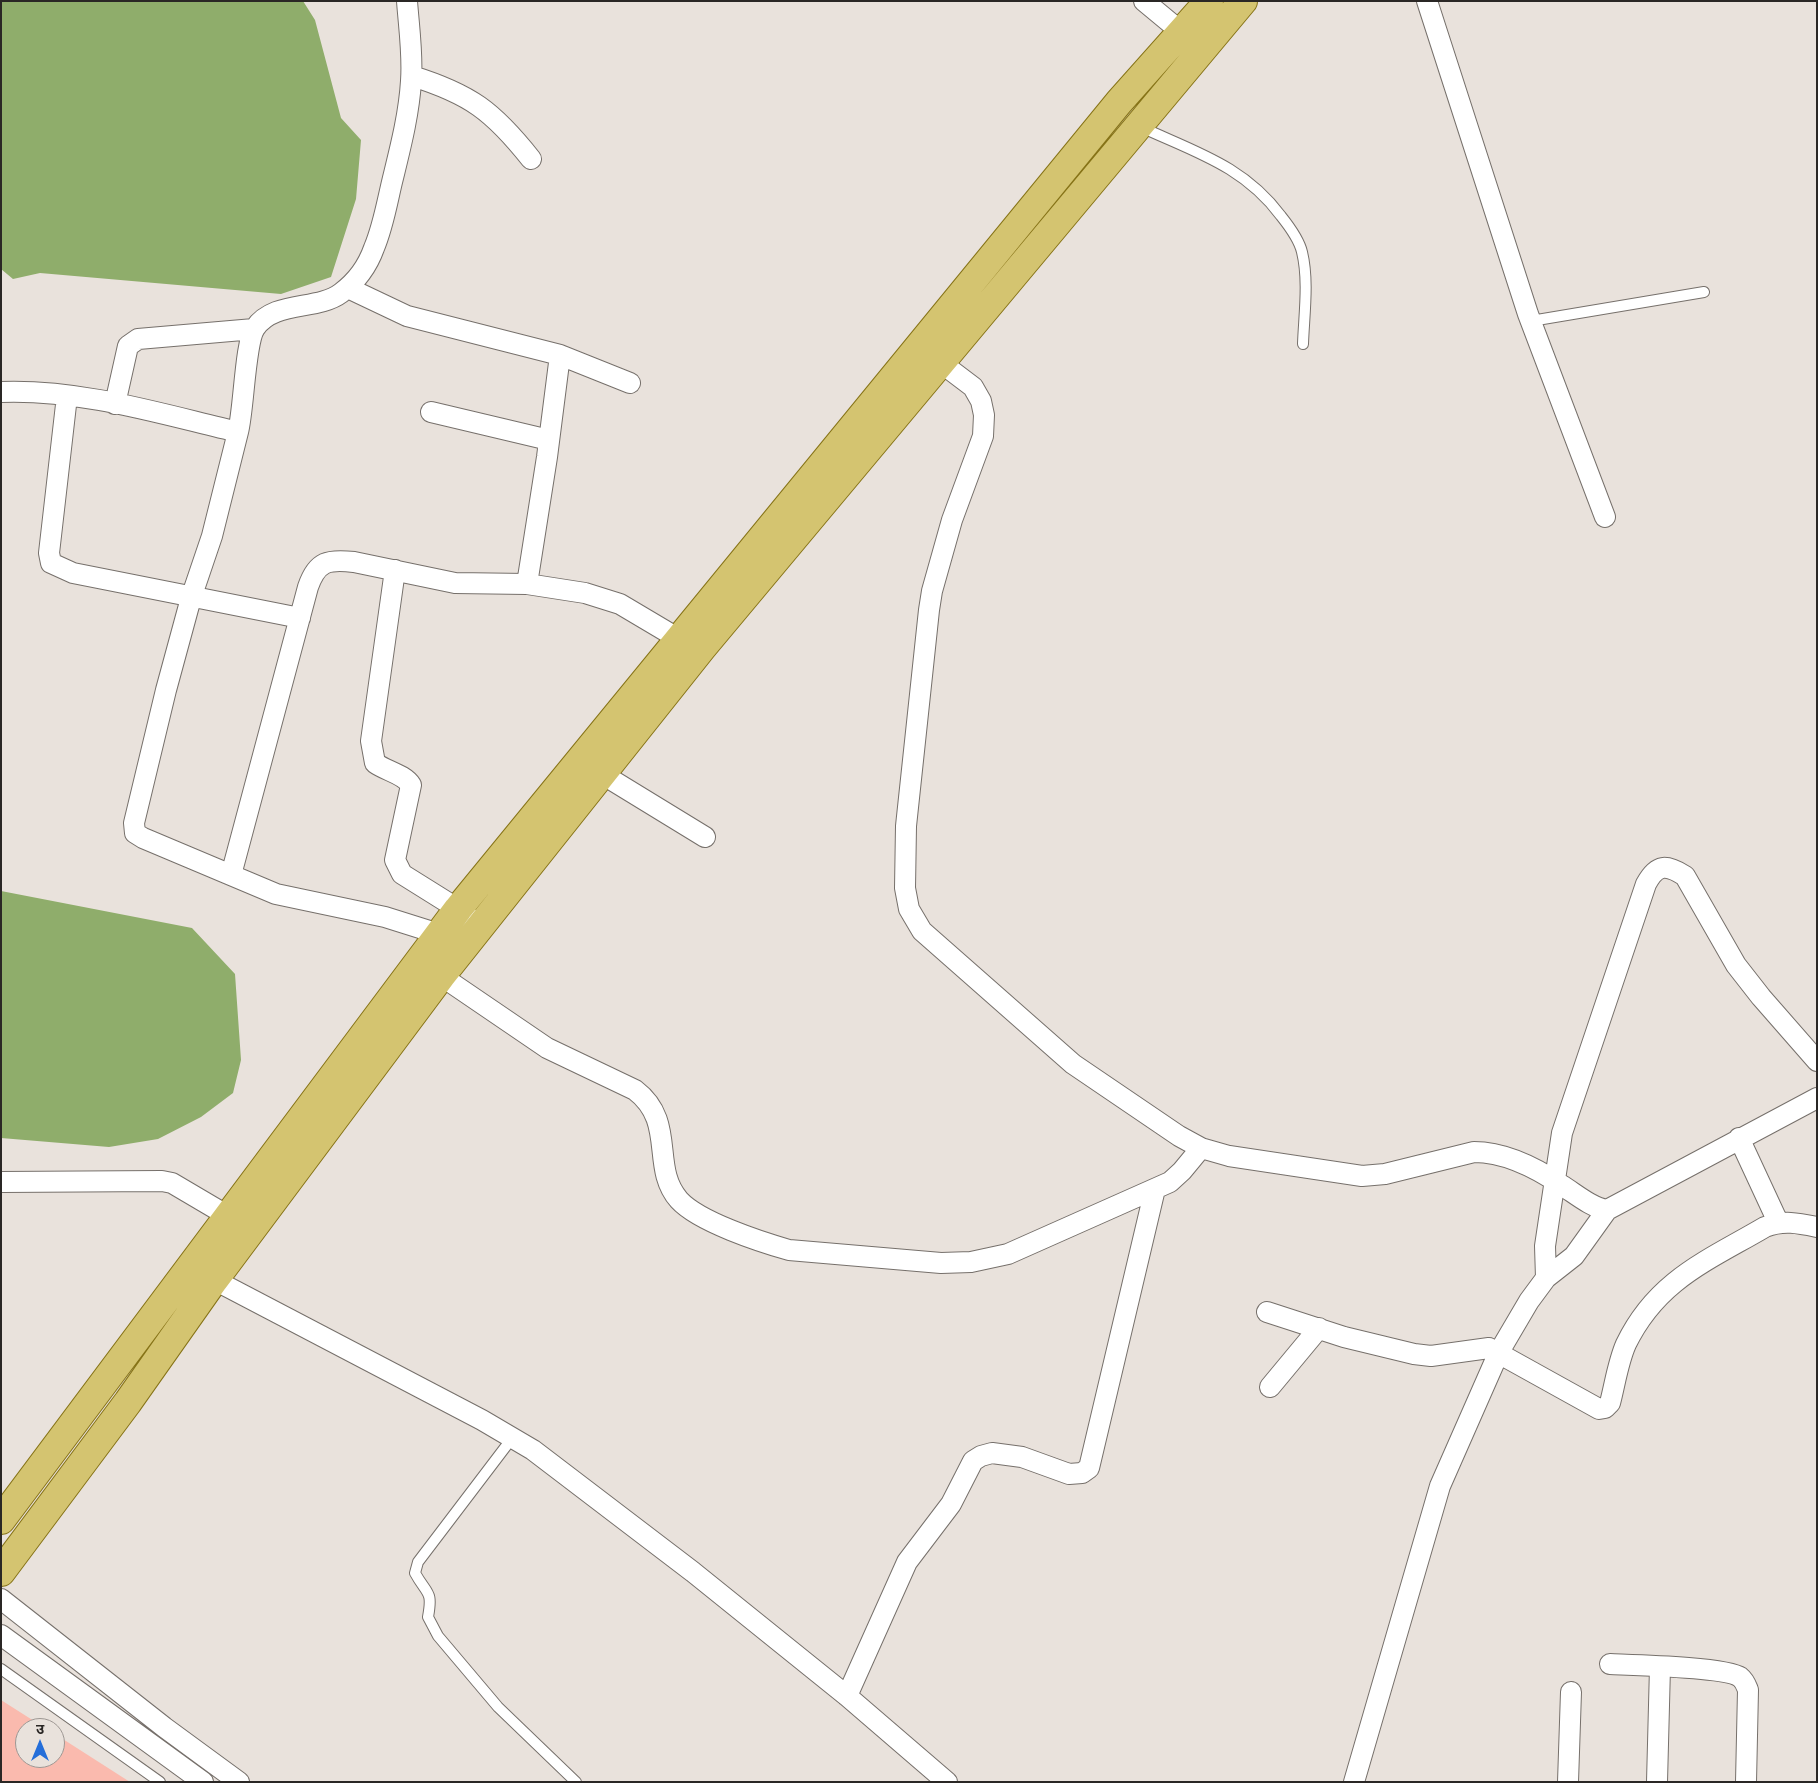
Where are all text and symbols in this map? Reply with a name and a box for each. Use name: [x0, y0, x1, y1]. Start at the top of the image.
north arrow: [15, 1718, 65, 1768]
text: उ: [36, 1720, 44, 1737]

